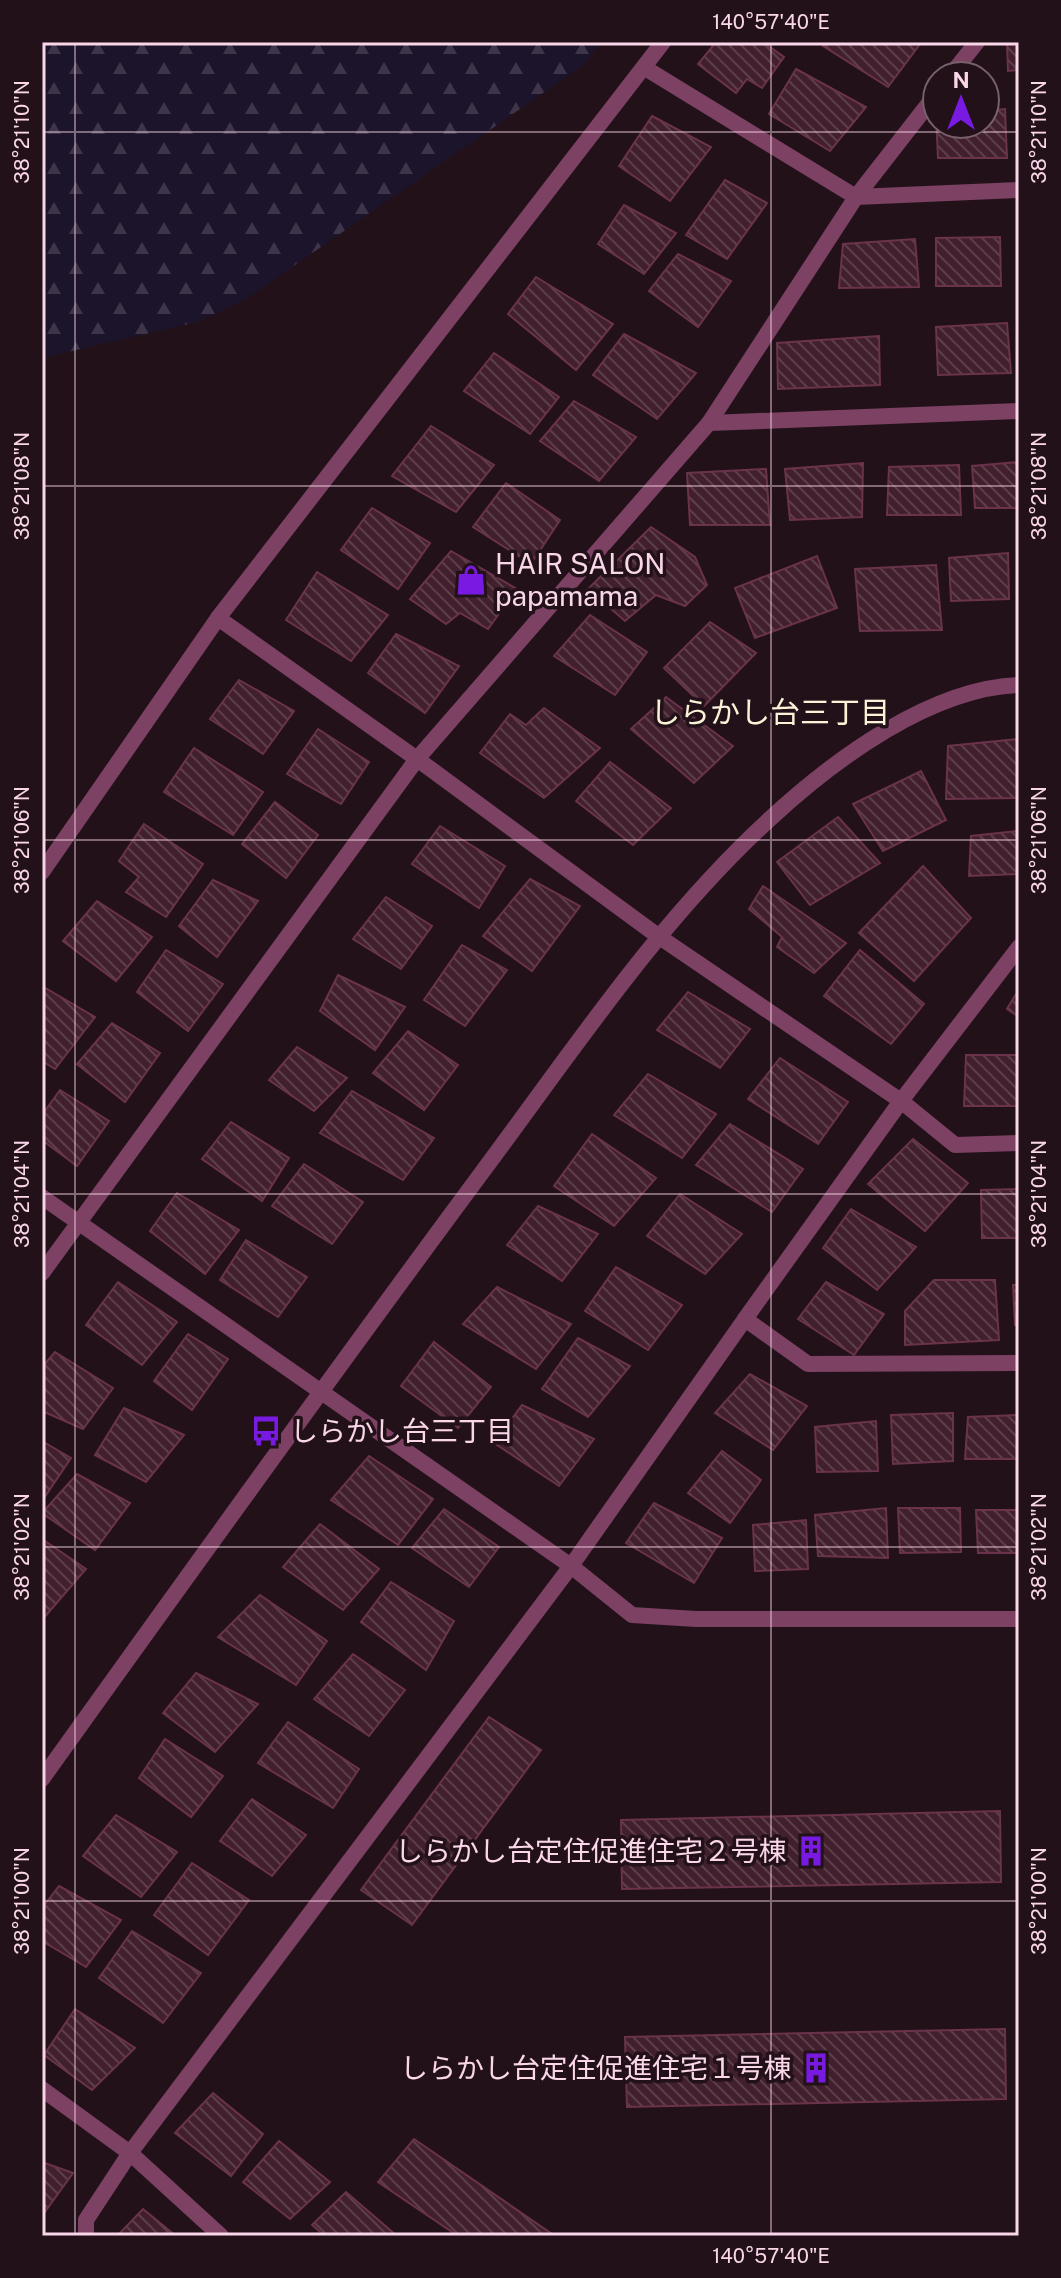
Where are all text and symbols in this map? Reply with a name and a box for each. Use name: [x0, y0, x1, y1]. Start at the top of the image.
text: 140°57'40"E: [712, 10, 830, 34]
north arrow: [921, 60, 1001, 140]
text: N: [952, 67, 970, 93]
text: 38°21'10"N: [10, 80, 34, 184]
text: 38°21'10"N: [1027, 80, 1051, 184]
text: 38°21'08"N: [10, 432, 34, 540]
text: 38°21'08"N: [1027, 432, 1051, 540]
place label: HAIR SALON papamama: [495, 547, 665, 612]
shop icon: HAIR SALON papamama: [454, 563, 488, 597]
district label: しらかし台三丁目: [650, 694, 890, 730]
text: 38°21'06"N: [10, 786, 34, 894]
text: 38°21'06"N: [1027, 786, 1051, 894]
text: 38°21'04"N: [10, 1140, 34, 1248]
text: 38°21'04"N: [1027, 1140, 1051, 1248]
bus stop icon: しらかし台三丁目: [249, 1414, 283, 1448]
place label: しらかし台三丁目: [290, 1414, 514, 1447]
text: 38°21'02"N: [10, 1493, 34, 1601]
text: 38°21'02"N: [1027, 1493, 1051, 1601]
place label: しらかし台定住促進住宅２号棟: [395, 1834, 787, 1867]
building icon: しらかし台定住促進住宅２号棟: [794, 1834, 828, 1868]
text: 38°21'00"N: [10, 1847, 34, 1955]
text: 38°21'00"N: [1027, 1847, 1051, 1955]
place label: しらかし台定住促進住宅１号棟: [400, 2051, 792, 2084]
building icon: しらかし台定住促進住宅１号棟: [799, 2051, 833, 2085]
text: 140°57'40"E: [712, 2244, 830, 2268]

